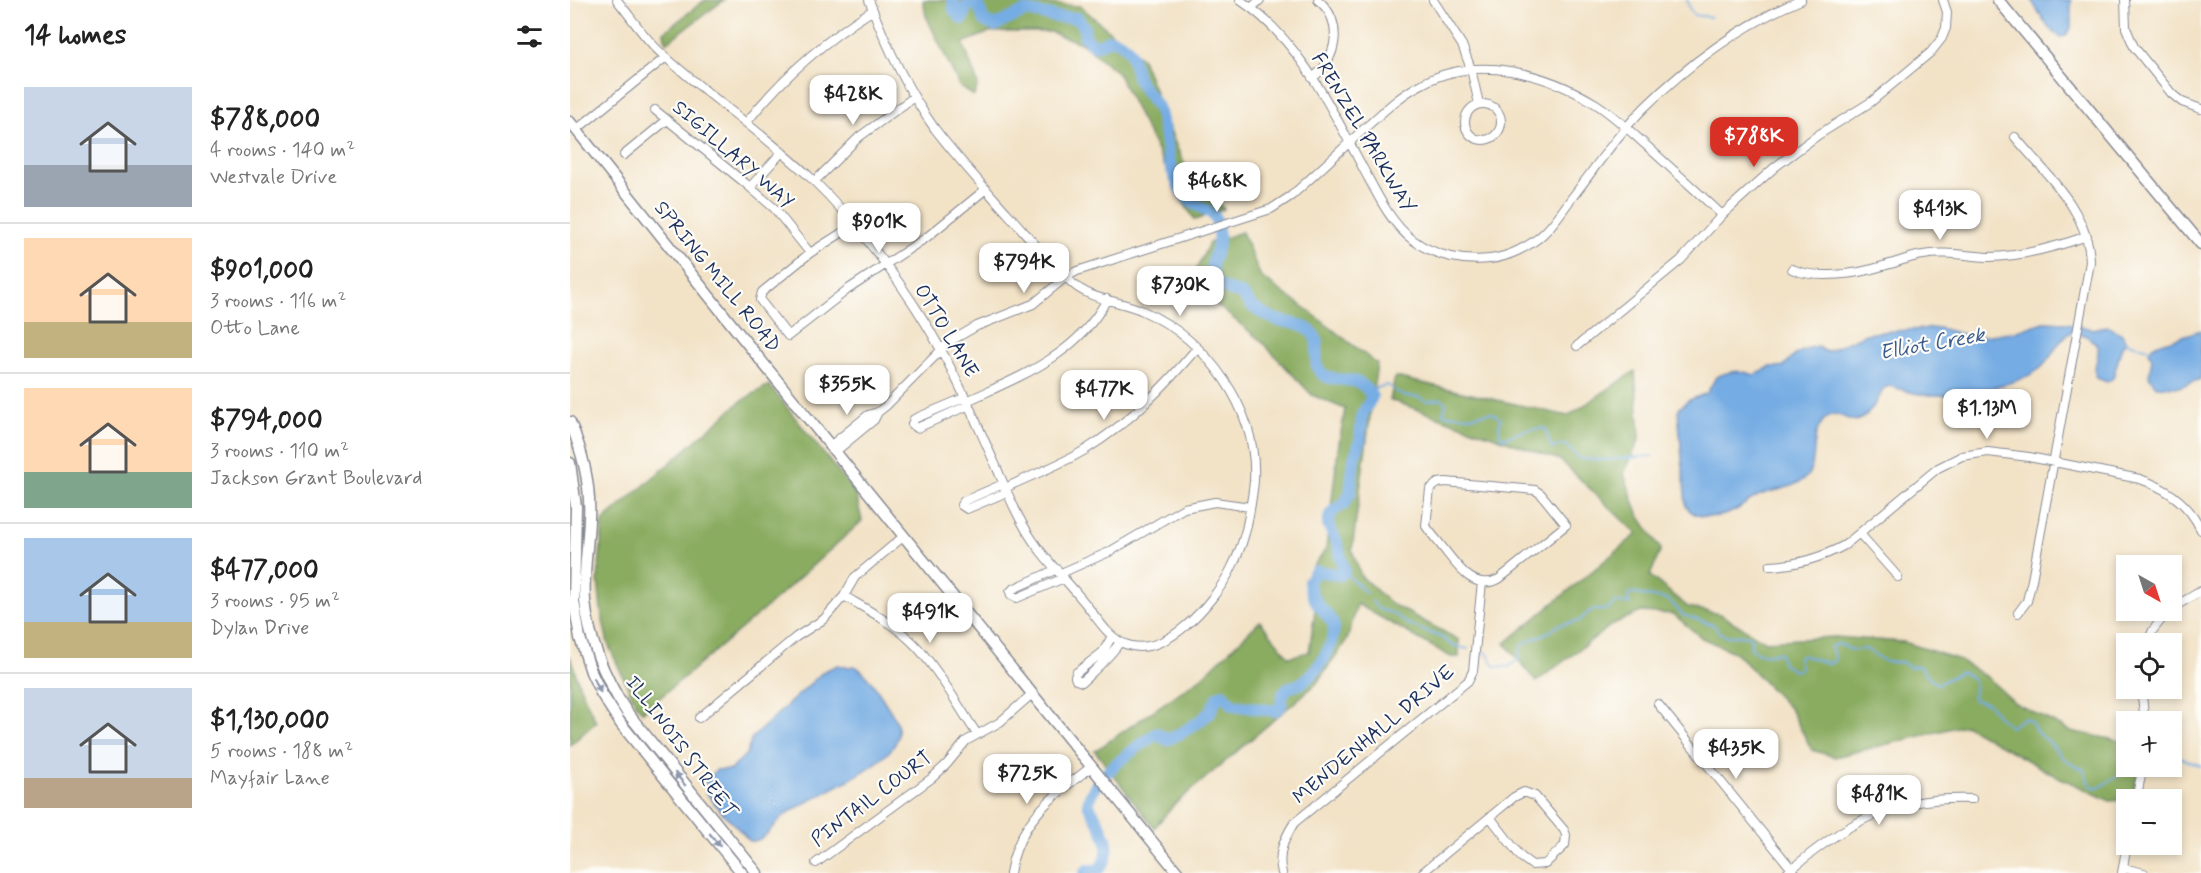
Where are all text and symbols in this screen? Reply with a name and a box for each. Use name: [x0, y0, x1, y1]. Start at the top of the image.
text: 14 homes: [24, 19, 126, 53]
icon: filters: [513, 20, 546, 53]
street label: FRENZEL PARKWAY: [1304, 48, 1422, 218]
pin: $428K: [811, 75, 895, 126]
text: $428K: [824, 81, 882, 108]
street label: SIGILLARY WAY: [666, 95, 800, 215]
text: $788,000: [210, 103, 320, 137]
icon: home: [72, 111, 144, 183]
pin: $788K: [1712, 117, 1796, 168]
text: $788K: [1724, 123, 1784, 150]
text: 4 rooms · 140 m²: [210, 137, 355, 164]
pin: $468K: [1175, 162, 1259, 213]
text: Westvale Drive: [210, 164, 337, 191]
text: $468K: [1187, 168, 1247, 195]
pin: $413K: [1898, 190, 1982, 241]
street label: SPRING MILL ROAD: [648, 196, 786, 358]
text: $413K: [1913, 196, 1967, 223]
pin: $901K: [837, 203, 921, 254]
text: $901K: [852, 209, 906, 236]
pin: $794K: [982, 243, 1066, 294]
text: $794K: [993, 249, 1055, 276]
text: $901,000: [210, 254, 314, 288]
icon: home: [72, 262, 144, 334]
pin: $730K: [1138, 266, 1222, 317]
text: $730K: [1151, 272, 1209, 299]
street label: OTTO LANE: [907, 279, 985, 383]
text: 3 rooms · 116 m²: [210, 288, 346, 315]
text: Otto Lane: [210, 315, 300, 342]
water label: Elliot Creek: [1877, 321, 1988, 367]
pin: $355K: [805, 365, 889, 416]
pin: $477K: [1062, 370, 1146, 421]
text: $355K: [819, 371, 875, 398]
text: $477K: [1075, 376, 1133, 403]
pin: $1.13M: [1938, 389, 2036, 440]
text: $1.13M: [1957, 395, 2017, 422]
text: $794,000: [210, 404, 323, 438]
icon: home: [72, 412, 144, 484]
text: 3 rooms · 110 m²: [210, 438, 349, 465]
text: Jackson Grant Boulevard: [210, 465, 422, 492]
text: $477,000: [210, 554, 319, 588]
north arrow: [2116, 555, 2182, 621]
map controls: [2116, 555, 2182, 855]
icon: home: [72, 562, 144, 634]
text: 3 rooms · 95 m²: [210, 588, 340, 615]
pin: $491K: [888, 593, 972, 644]
text: $491K: [901, 599, 959, 626]
text: Dylan Drive: [210, 615, 309, 642]
button: locate: [2116, 633, 2182, 699]
street label: MENDENHALL DRIVE: [1287, 659, 1461, 811]
street label: ILLINOIS STREET: [619, 670, 744, 825]
one-way arrow: [593, 677, 602, 694]
text: $1,130,000: [210, 704, 330, 738]
button: +: [2116, 711, 2182, 777]
icon: home: [72, 712, 144, 784]
pin: $435K: [1694, 729, 1778, 780]
text: $435K: [1707, 735, 1765, 762]
text: 5 rooms · 188 m²: [210, 738, 353, 765]
street label: PINTAIL COURT: [806, 745, 938, 853]
pin: $725K: [985, 754, 1069, 805]
text: $725K: [997, 760, 1057, 787]
text: Mayfair Lane: [210, 765, 330, 792]
one-way arrow: [674, 771, 687, 787]
pin: $481K: [1837, 775, 1921, 826]
text: $481K: [1851, 781, 1907, 808]
button: −: [2116, 789, 2182, 855]
one-way arrow: [709, 832, 722, 848]

